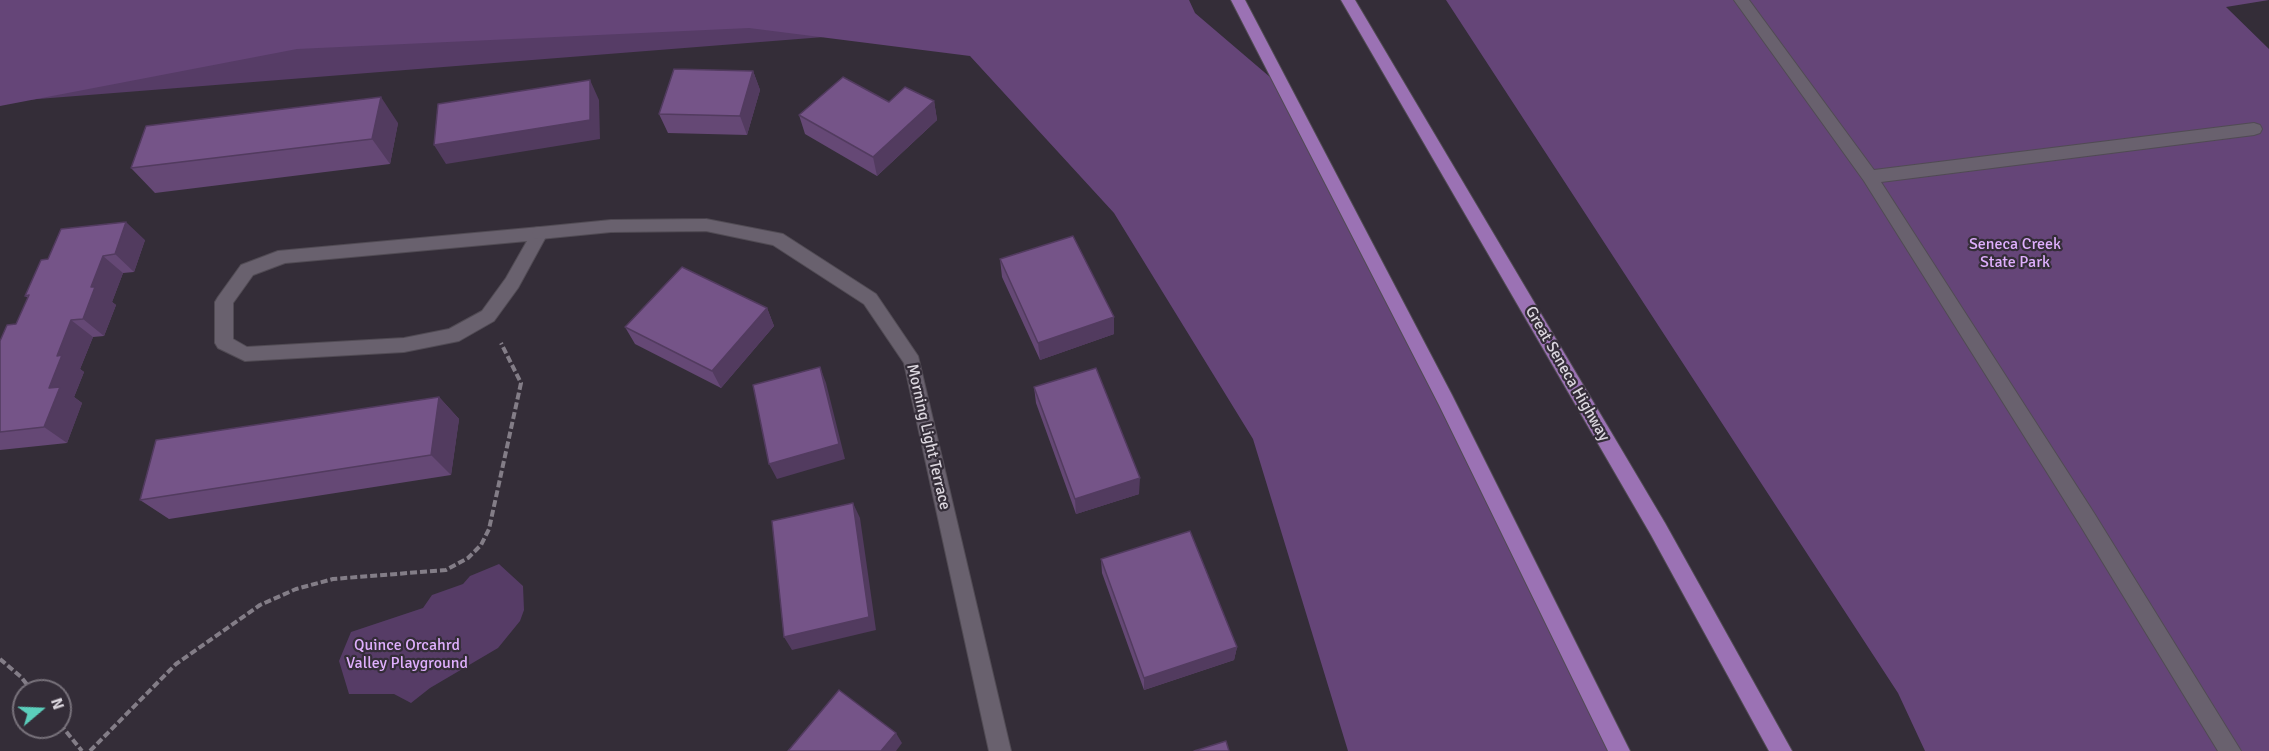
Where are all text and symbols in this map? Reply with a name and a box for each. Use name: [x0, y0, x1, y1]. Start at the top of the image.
park label: Seneca Creek State Park: [1969, 235, 2061, 273]
street label: Great Seneca Highway: [1521, 303, 1613, 445]
street label: Morning Light Terrace: [902, 362, 954, 512]
park label: Quince Orcahrd Valley Playground: [346, 636, 468, 674]
north arrow: [12, 679, 72, 739]
text: N: [46, 695, 68, 712]

